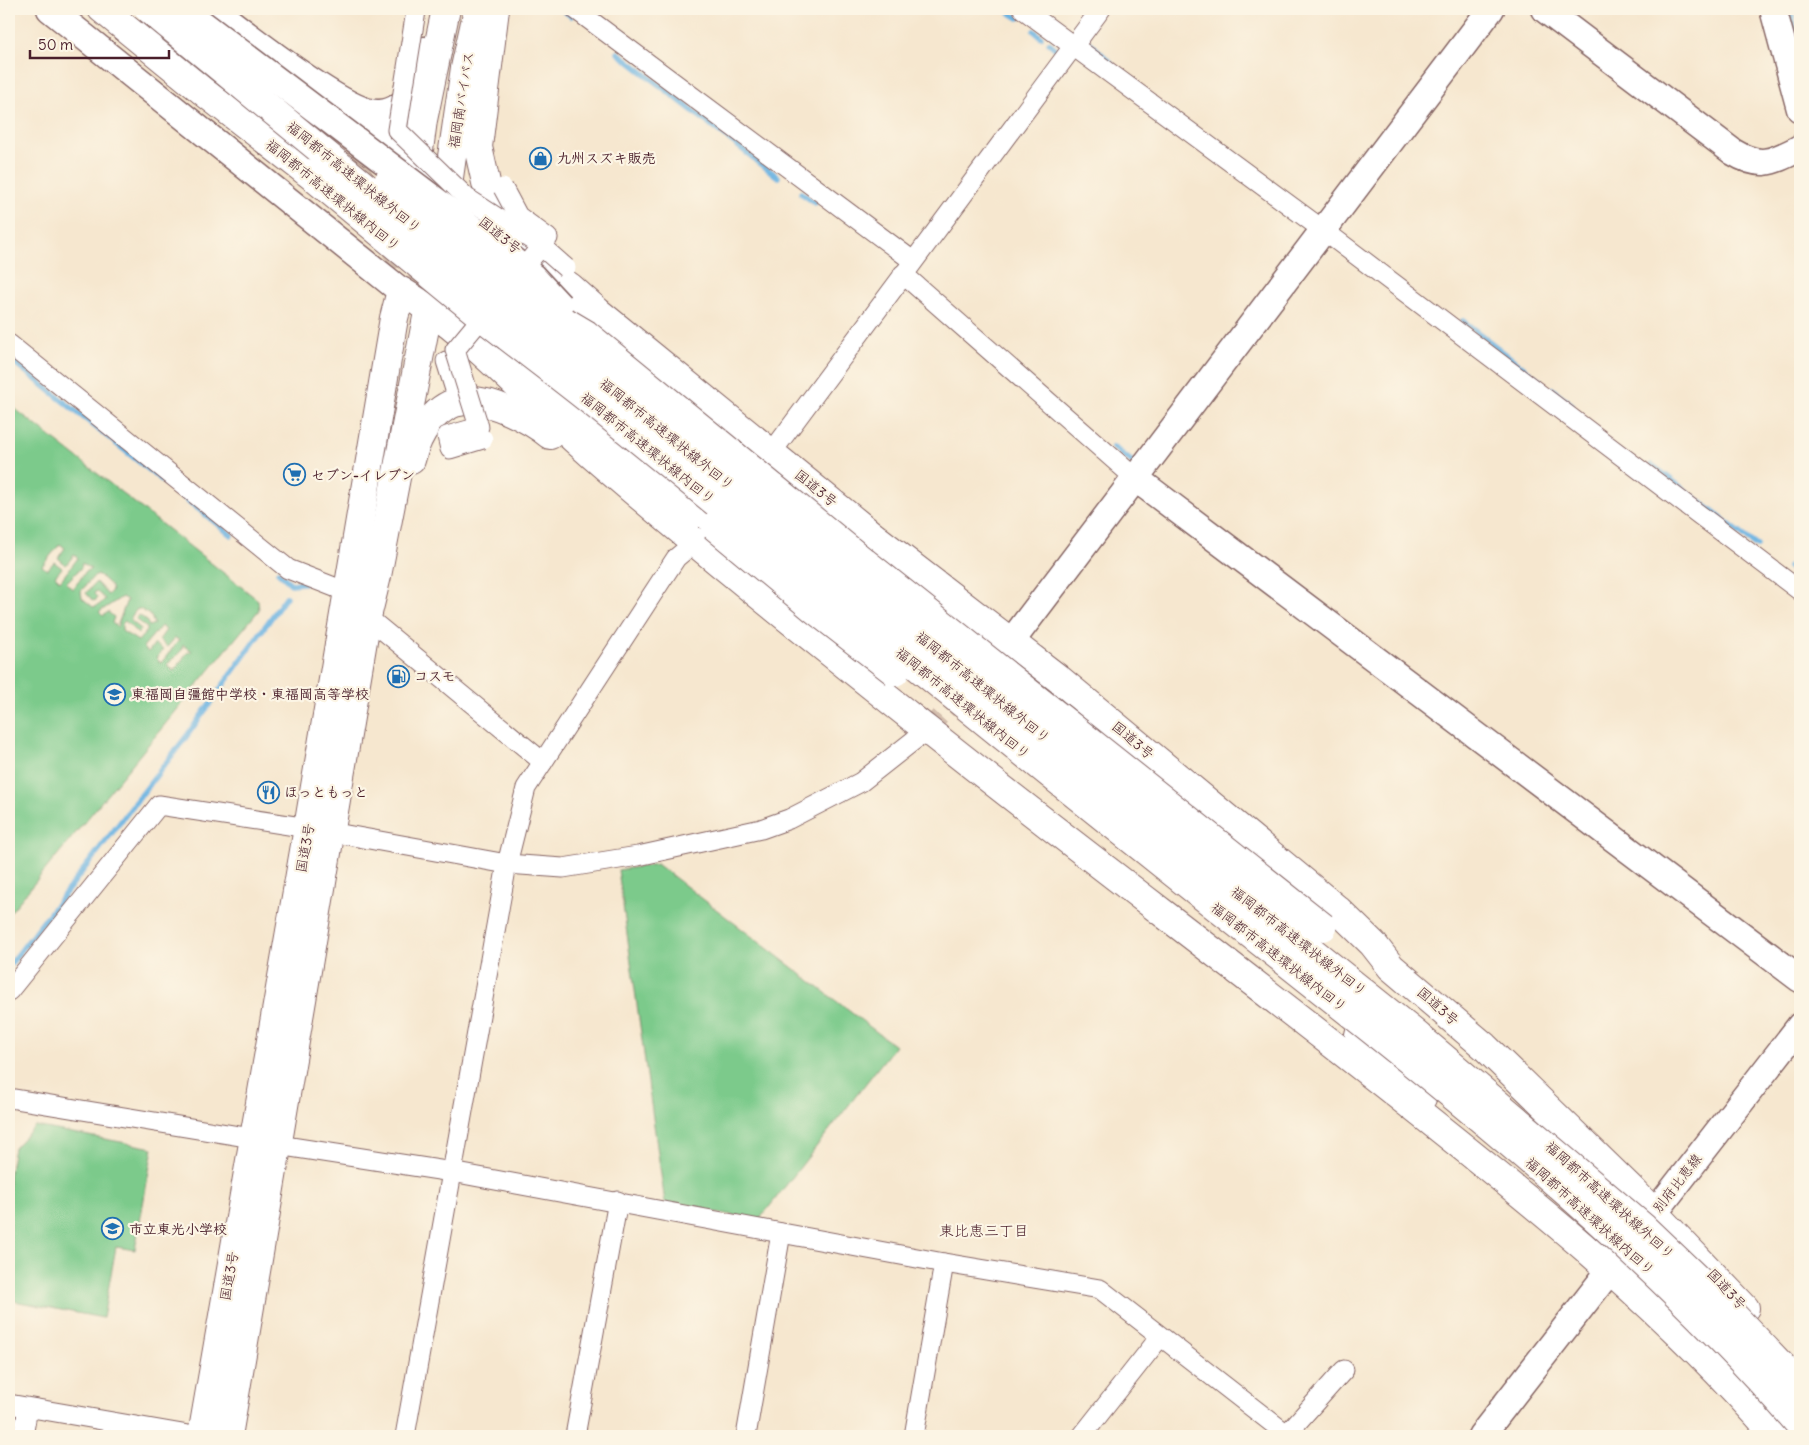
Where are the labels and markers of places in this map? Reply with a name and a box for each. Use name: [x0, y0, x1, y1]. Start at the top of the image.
shop icon: 九州スズキ販売: [529, 146, 553, 170]
place label: 九州スズキ販売: [557, 149, 656, 167]
supermarket icon: セブン-イレブン: [283, 463, 307, 487]
place label: セブン-イレブン: [311, 466, 415, 484]
fuel station icon: コスモ: [386, 664, 410, 688]
place label: コスモ: [414, 667, 455, 685]
school or university icon: 東福岡自彊館中学校・東福岡高等学校: [103, 682, 127, 706]
place label: 東福岡自彊館中学校・東福岡高等学校: [131, 685, 369, 703]
restaurant icon: ほっともっと: [256, 780, 280, 804]
place label: ほっともっと: [284, 783, 368, 801]
school or university icon: 市立東光小学校: [101, 1217, 125, 1241]
place label: 市立東光小学校: [129, 1220, 227, 1238]

